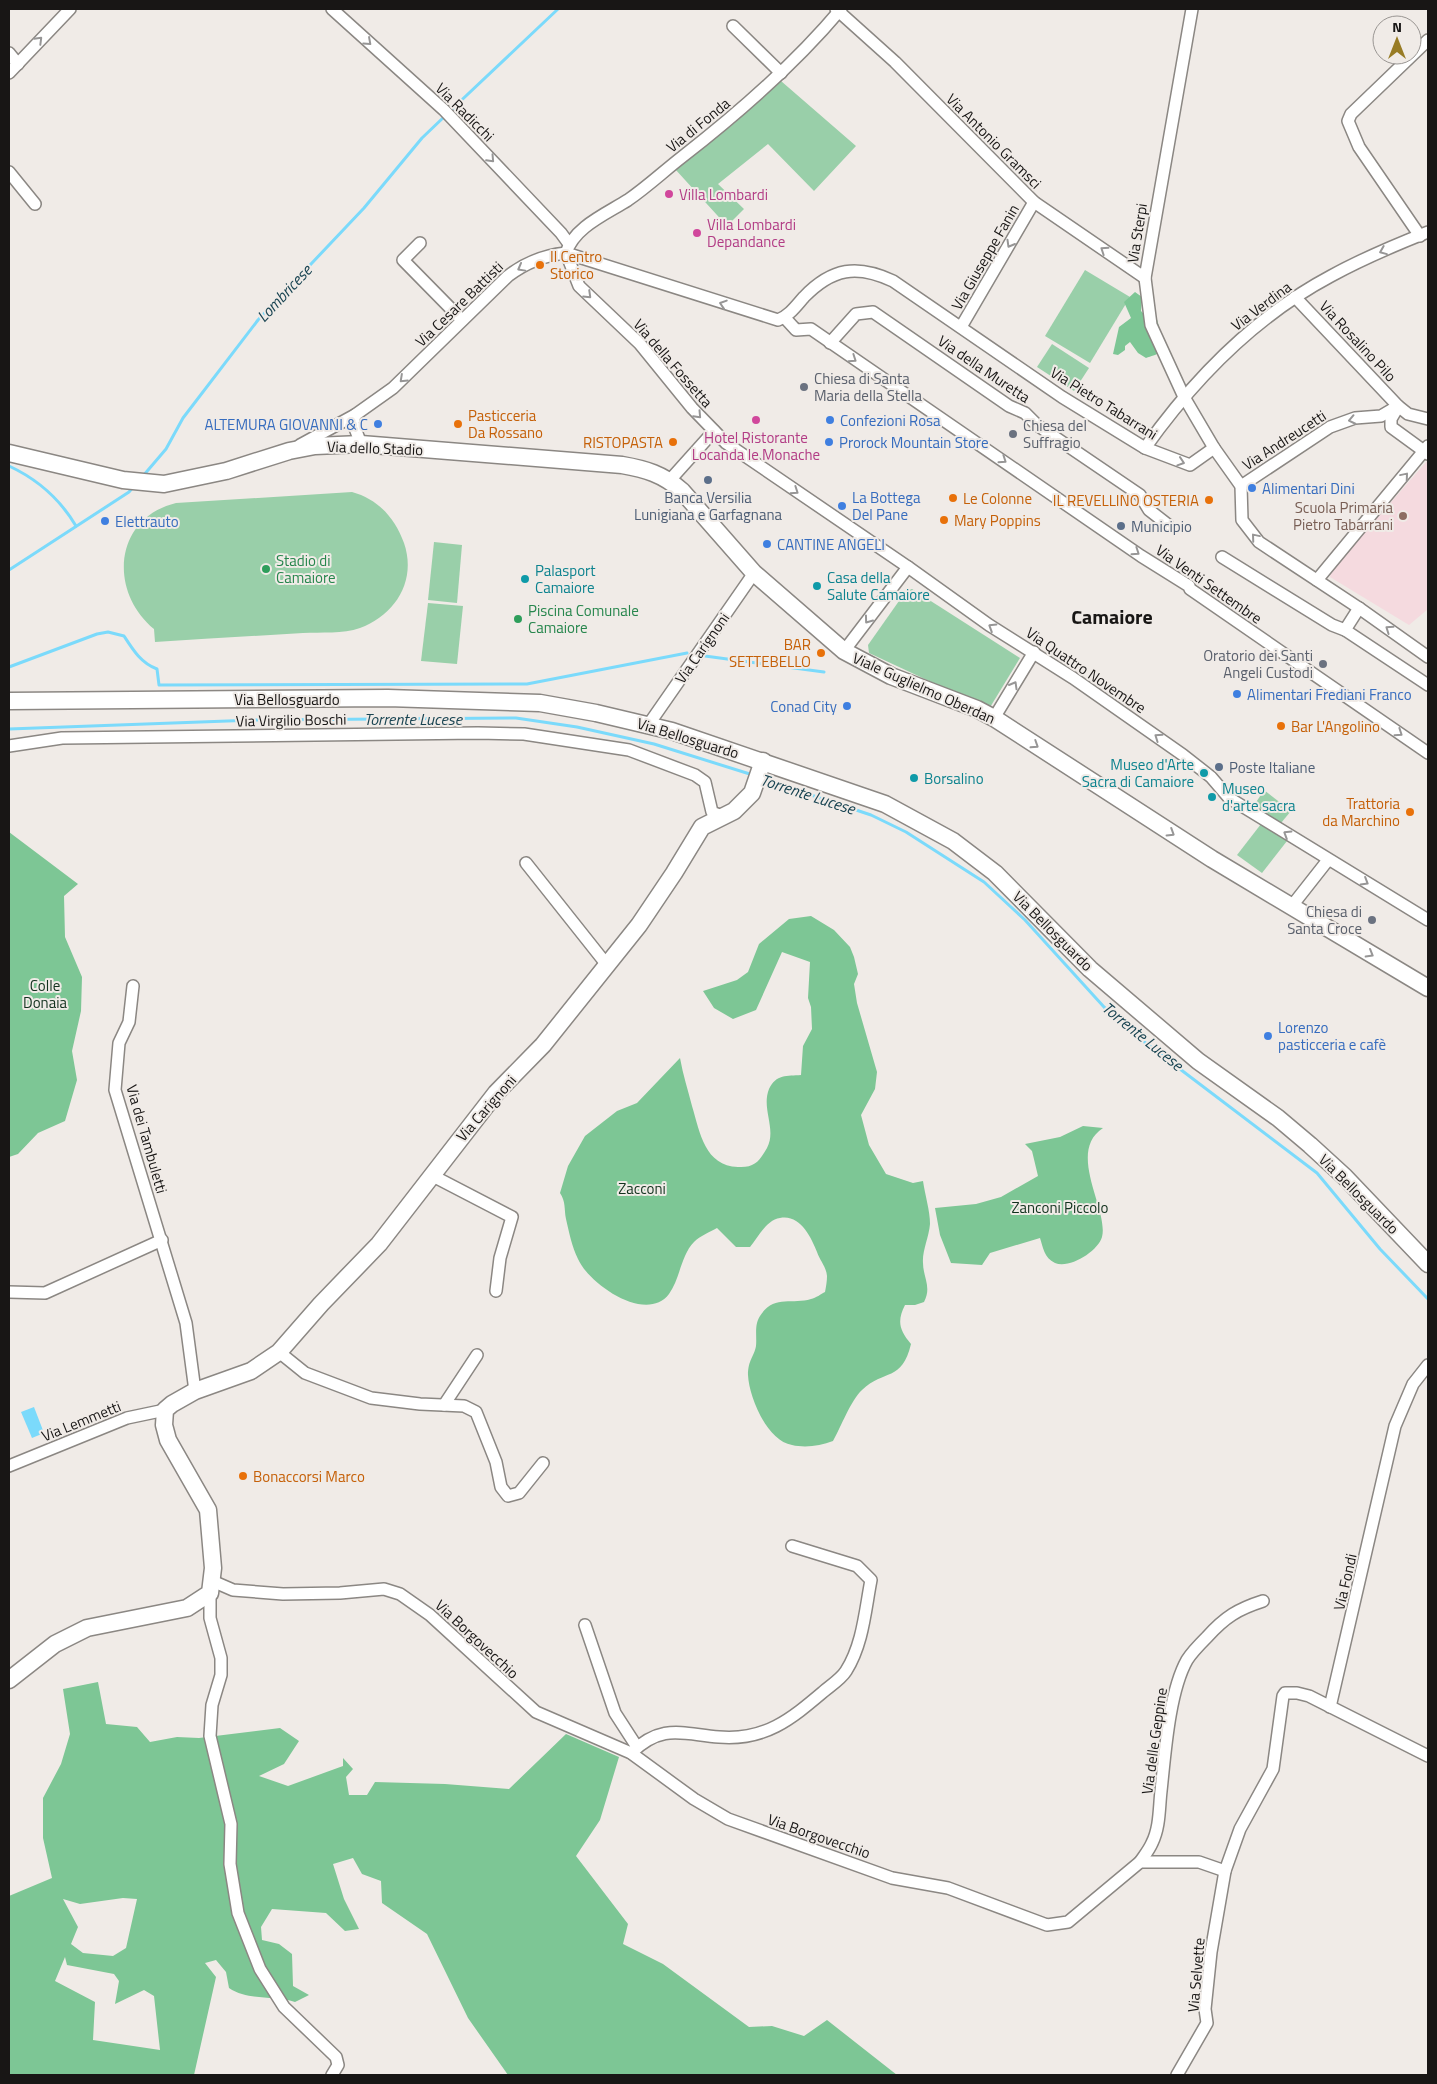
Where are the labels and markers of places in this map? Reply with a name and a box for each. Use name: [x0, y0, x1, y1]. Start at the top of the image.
place label: Villa Lombardi: [679, 183, 768, 206]
marker: Villa Lombardi: [663, 188, 675, 200]
place label: Villa Lombardi Depandance: [707, 213, 796, 253]
marker: Villa Lombardi Depandance: [691, 227, 703, 239]
place label: Il Centro Storico: [550, 245, 602, 285]
marker: Il Centro Storico: [534, 259, 546, 271]
place label: Chiesa di Santa Maria della Stella: [814, 367, 922, 407]
marker: Chiesa di Santa Maria della Stella: [798, 381, 810, 393]
place label: Pasticceria Da Rossano: [468, 404, 543, 444]
place label: Confezioni Rosa: [840, 409, 941, 432]
place label: ALTEMURA GIOVANNI & C: [205, 413, 368, 436]
marker: Hotel Ristorante Locanda le Monache: [750, 414, 762, 426]
marker: Confezioni Rosa: [824, 414, 836, 426]
place label: Chiesa del Suffragio: [1023, 414, 1087, 454]
marker: ALTEMURA GIOVANNI & C: [372, 418, 384, 430]
marker: Pasticceria Da Rossano: [452, 418, 464, 430]
place label: Hotel Ristorante Locanda le Monache: [692, 426, 820, 466]
marker: Chiesa del Suffragio: [1007, 428, 1019, 440]
place label: RISTOPASTA: [583, 431, 663, 454]
place label: Prorock Mountain Store: [839, 431, 988, 454]
marker: RISTOPASTA: [667, 436, 679, 448]
marker: Prorock Mountain Store: [823, 436, 835, 448]
marker: Banca Versilia Lunigiana e Garfagnana: [702, 474, 714, 486]
place label: Alimentari Dini: [1262, 477, 1355, 500]
marker: Alimentari Dini: [1246, 482, 1258, 494]
place label: Banca Versilia Lunigiana e Garfagnana: [634, 486, 782, 526]
place label: La Bottega Del Pane: [852, 486, 921, 526]
place label: Le Colonne: [963, 487, 1032, 510]
place label: IL REVELLINO OSTERIA: [1053, 489, 1199, 512]
marker: Le Colonne: [947, 492, 959, 504]
marker: IL REVELLINO OSTERIA: [1203, 494, 1215, 506]
place label: Scuola Primaria Pietro Tabarrani: [1293, 496, 1393, 536]
marker: La Bottega Del Pane: [836, 500, 848, 512]
place label: Mary Poppins: [954, 509, 1041, 532]
place label: Elettrauto: [115, 510, 179, 533]
marker: Scuola Primaria Pietro Tabarrani: [1397, 510, 1409, 522]
marker: Mary Poppins: [938, 514, 950, 526]
marker: Elettrauto: [99, 515, 111, 527]
place label: Municipio: [1131, 515, 1192, 538]
marker: Municipio: [1115, 520, 1127, 532]
place label: CANTINE ANGELI: [777, 533, 885, 556]
marker: CANTINE ANGELI: [761, 538, 773, 550]
place label: Stadio di Camaiore: [276, 549, 336, 589]
place label: Palasport Camaiore: [535, 559, 596, 599]
marker: Stadio di Camaiore: [260, 563, 272, 575]
place label: Casa della Salute Camaiore: [827, 566, 930, 606]
marker: Palasport Camaiore: [519, 573, 531, 585]
marker: Casa della Salute Camaiore: [811, 580, 823, 592]
place label: Piscina Comunale Camaiore: [528, 599, 639, 639]
marker: Piscina Comunale Camaiore: [512, 613, 524, 625]
place label: BAR SETTEBELLO: [729, 633, 811, 673]
place label: Oratorio dei Santi Angeli Custodi: [1203, 644, 1313, 684]
marker: BAR SETTEBELLO: [815, 647, 827, 659]
marker: Oratorio dei Santi Angeli Custodi: [1317, 658, 1329, 670]
place label: Alimentari Frediani Franco: [1247, 683, 1412, 706]
marker: Alimentari Frediani Franco: [1231, 688, 1243, 700]
place label: Conad City: [770, 695, 837, 718]
marker: Conad City: [841, 700, 853, 712]
place label: Bar L'Angolino: [1291, 715, 1380, 738]
marker: Bar L'Angolino: [1275, 720, 1287, 732]
place label: Museo d'Arte Sacra di Camaiore: [1082, 753, 1194, 793]
place label: Poste Italiane: [1229, 756, 1315, 779]
marker: Poste Italiane: [1213, 761, 1225, 773]
place label: Borsalino: [924, 767, 984, 790]
marker: Museo d'Arte Sacra di Camaiore: [1198, 767, 1210, 779]
marker: Borsalino: [908, 772, 920, 784]
place label: Museo d'arte sacra: [1222, 777, 1296, 817]
marker: Museo d'arte sacra: [1206, 791, 1218, 803]
place label: Trattoria da Marchino: [1322, 792, 1400, 832]
marker: Trattoria da Marchino: [1404, 806, 1416, 818]
place label: Chiesa di Santa Croce: [1287, 900, 1362, 940]
marker: Chiesa di Santa Croce: [1366, 914, 1378, 926]
place label: Lorenzo pasticceria e cafè: [1278, 1016, 1386, 1056]
marker: Lorenzo pasticceria e cafè: [1262, 1030, 1274, 1042]
place label: Bonaccorsi Marco: [253, 1465, 365, 1488]
marker: Bonaccorsi Marco: [237, 1470, 249, 1482]

